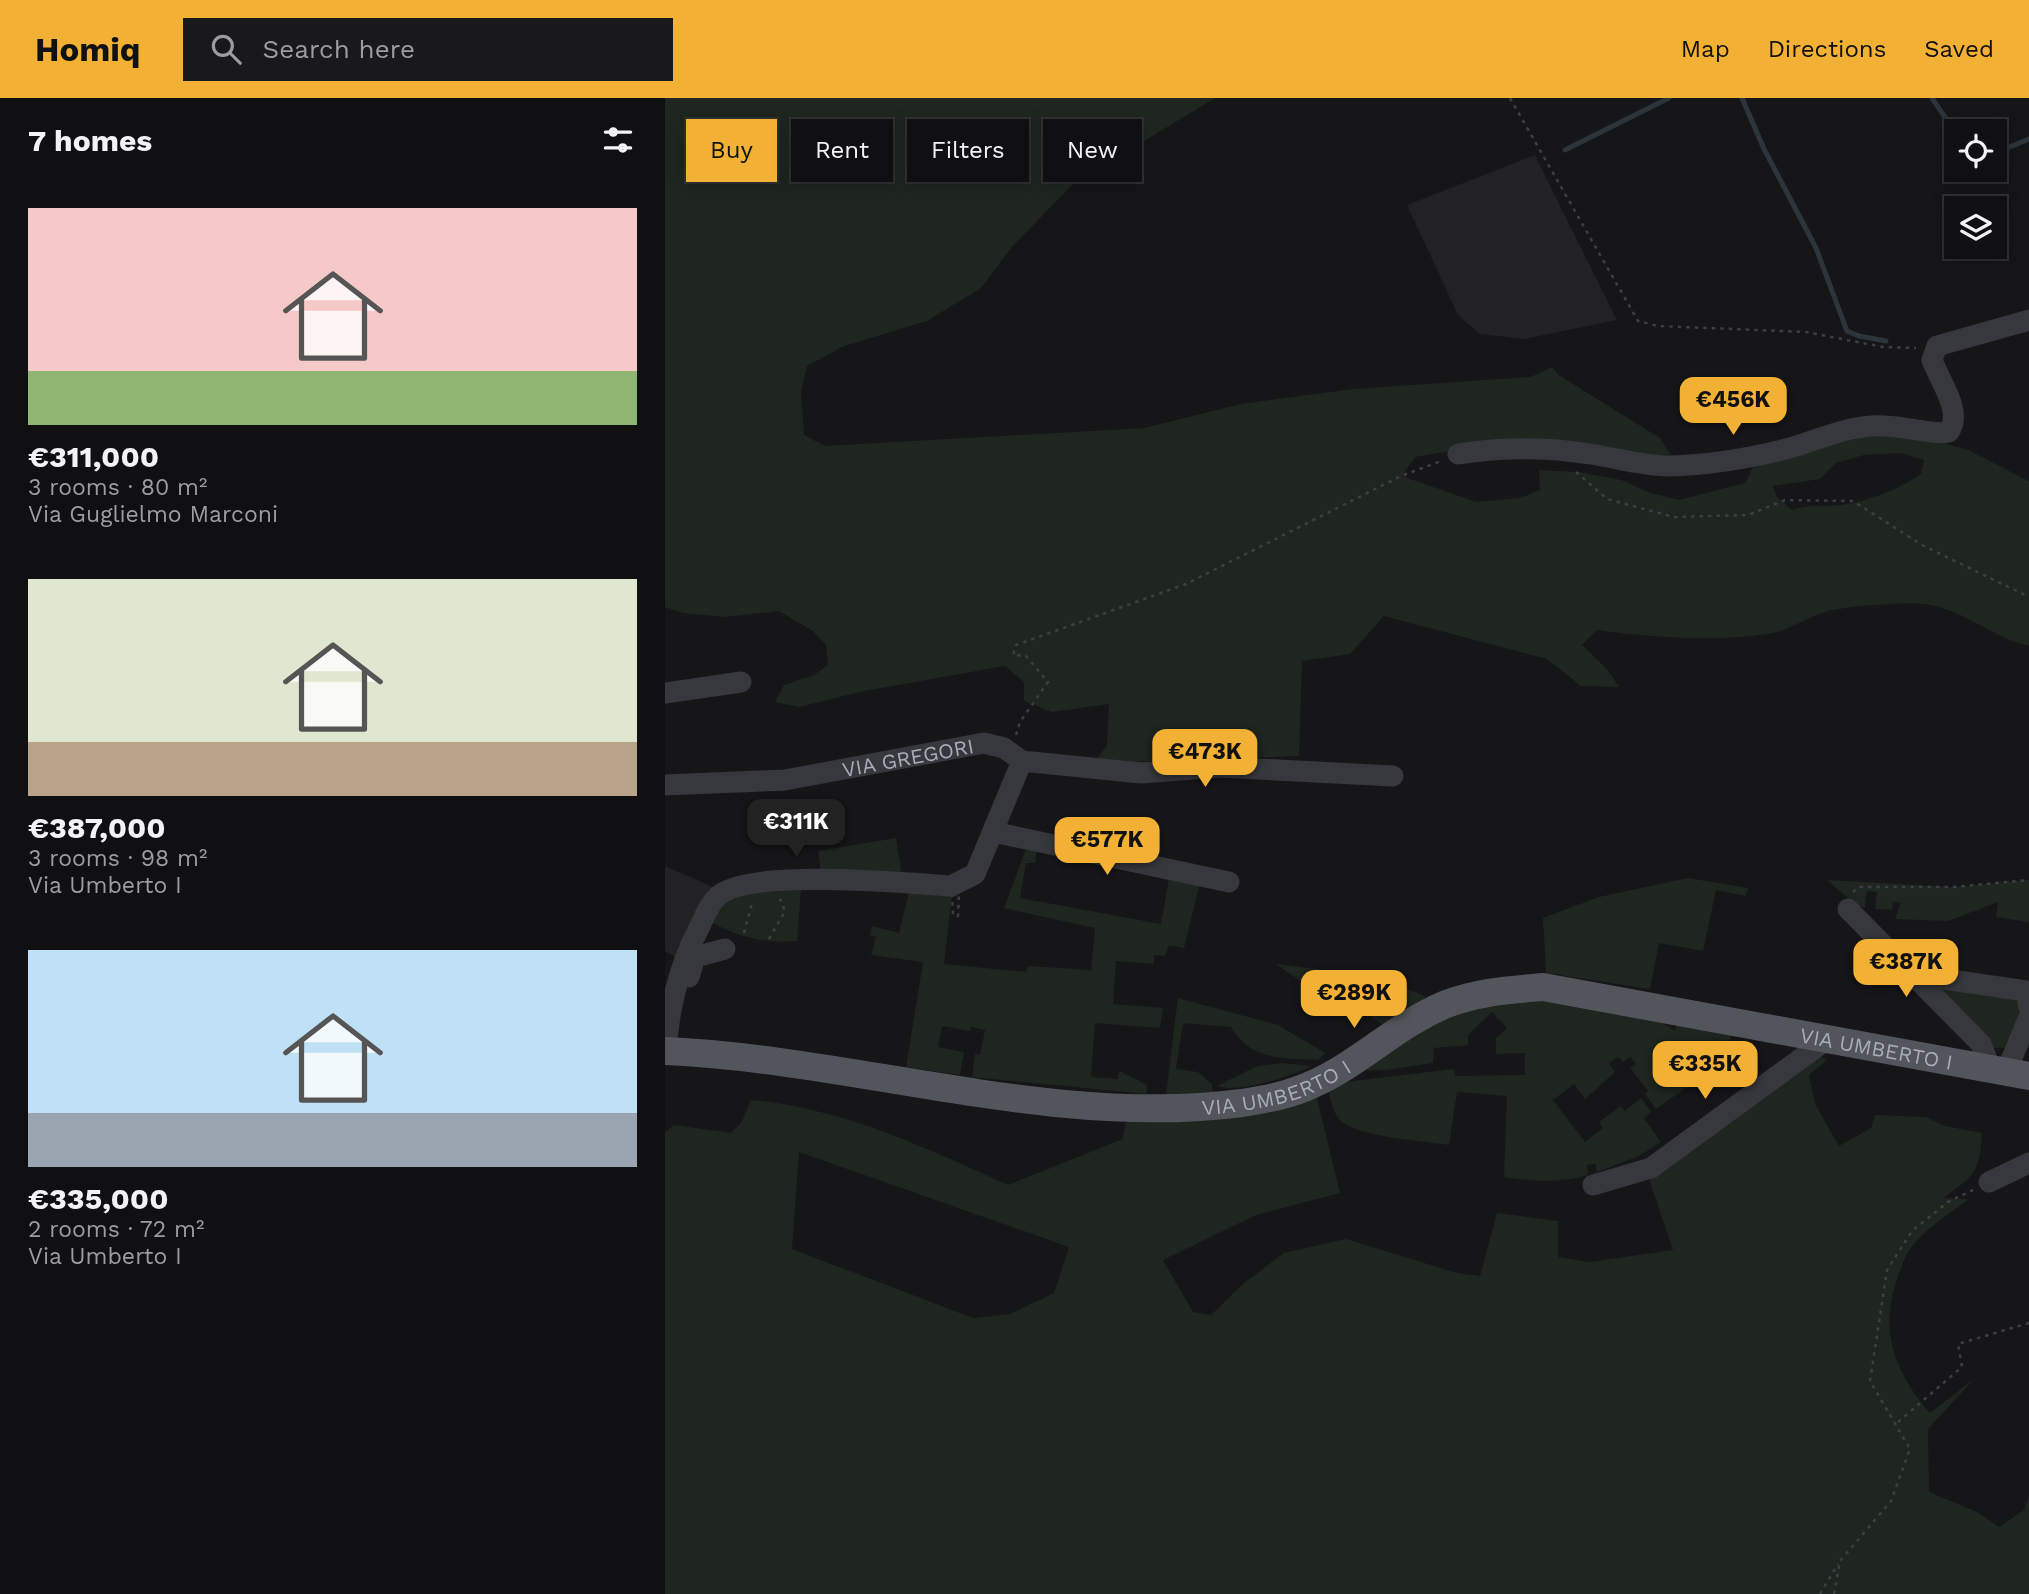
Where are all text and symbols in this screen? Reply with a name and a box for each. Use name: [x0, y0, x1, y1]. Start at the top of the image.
search box: [183, 18, 673, 81]
text: Homiq: [35, 30, 141, 69]
icon: search: [207, 30, 245, 68]
text: Search here: [263, 34, 415, 64]
text: Map: [1681, 35, 1730, 63]
text: Directions: [1768, 35, 1886, 63]
text: Saved: [1924, 35, 1994, 63]
chip: Buy: [686, 119, 777, 182]
chip: Rent: [791, 119, 893, 182]
chip: Filters: [907, 119, 1029, 182]
chip: New: [1043, 119, 1142, 182]
map controls: [1944, 119, 2007, 259]
button: locate: [1944, 119, 2007, 182]
icon: filters: [599, 121, 637, 159]
text: 7 homes: [28, 123, 152, 158]
button: layers: [1944, 196, 2007, 259]
icon: home: [270, 253, 396, 379]
pin: €456K: [1684, 378, 1782, 437]
text: €456K: [1696, 386, 1770, 413]
text: €311,000: [28, 439, 159, 474]
text: 3 rooms · 80 m²: [28, 474, 207, 501]
text: Via Guglielmo Marconi: [28, 501, 278, 528]
icon: home: [270, 624, 396, 750]
pin: €473K: [1156, 730, 1254, 789]
street label: VIA GREGORI: [840, 733, 976, 782]
text: €473K: [1168, 738, 1242, 765]
pin: €311K: [747, 800, 845, 859]
text: €311K: [763, 808, 829, 835]
text: €387,000: [28, 810, 166, 845]
pin: €577K: [1058, 818, 1156, 877]
text: €577K: [1071, 826, 1143, 853]
text: 3 rooms · 98 m²: [28, 845, 207, 872]
text: Via Umberto I: [28, 872, 182, 899]
pin: €387K: [1857, 940, 1955, 999]
text: €387K: [1869, 948, 1943, 975]
pin: €289K: [1305, 970, 1403, 1030]
text: €289K: [1317, 979, 1391, 1006]
icon: home: [270, 995, 396, 1121]
street label: VIA UMBERTO I: [1798, 1022, 1955, 1074]
pin: €335K: [1656, 1042, 1754, 1101]
text: €335K: [1669, 1050, 1741, 1077]
street label: VIA UMBERTO I: [1201, 1054, 1355, 1119]
text: €335,000: [28, 1181, 169, 1216]
text: 2 rooms · 72 m²: [28, 1216, 204, 1243]
text: Via Umberto I: [28, 1243, 182, 1270]

